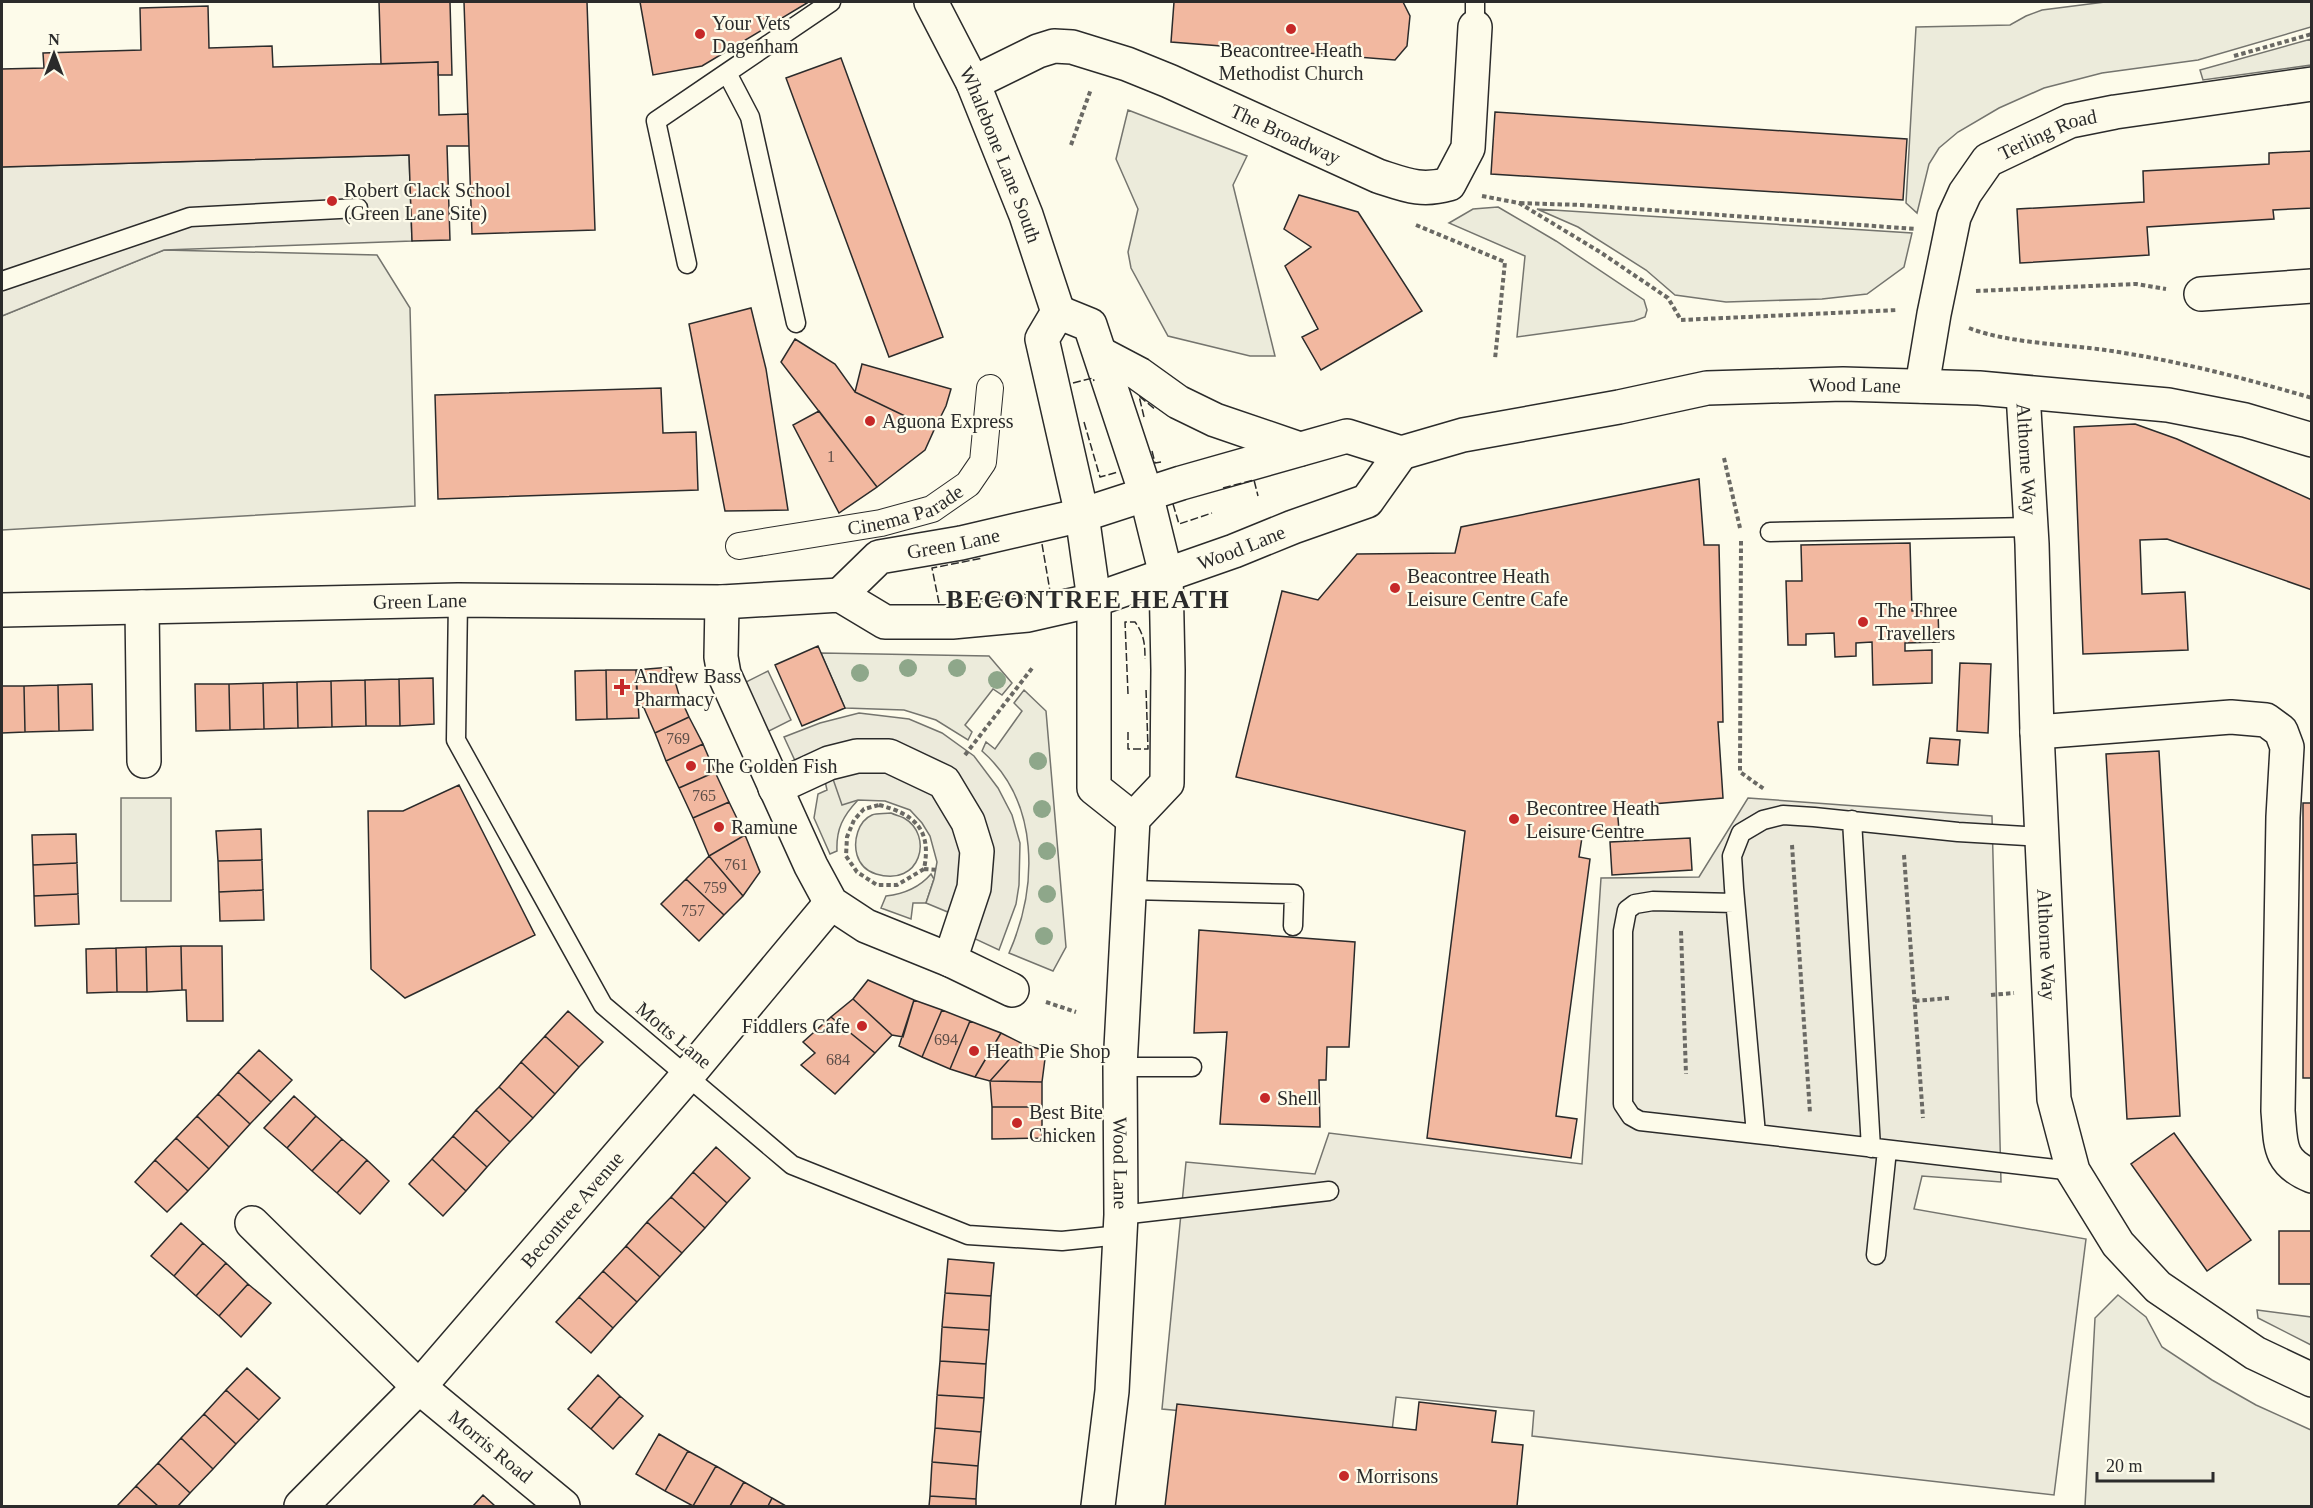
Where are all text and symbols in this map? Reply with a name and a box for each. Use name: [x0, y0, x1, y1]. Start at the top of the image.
place label: Your Vets Dagenham: [712, 12, 799, 58]
marker: Beacontree Heath Methodist Church: [1284, 22, 1298, 36]
north arrow: [24, 24, 84, 84]
marker: Your Vets Dagenham: [693, 27, 707, 41]
text: N: [48, 31, 60, 48]
place label: Beacontree Heath Methodist Church: [1219, 39, 1364, 84]
street label: Whalebone Lane South: [955, 63, 1045, 245]
street label: The Broadway: [1227, 99, 1344, 169]
street label: Terling Road: [1995, 105, 2099, 164]
place label: Robert Clack School (Green Lane Site): [344, 179, 511, 225]
marker: Robert Clack School (Green Lane Site): [325, 194, 339, 208]
street label: Wood Lane: [1808, 373, 1901, 397]
street label: Althorne Way: [2013, 402, 2041, 515]
place label: Aguona Express: [882, 410, 1014, 433]
marker: Aguona Express: [863, 414, 877, 428]
house number: 1: [827, 448, 835, 465]
street label: Cinema Parade: [846, 480, 967, 539]
street label: Wood Lane: [1194, 520, 1288, 574]
street label: Green Lane: [905, 523, 1002, 563]
place label: Beacontree Heath Leisure Centre Cafe: [1407, 565, 1568, 610]
marker: Beacontree Heath Leisure Centre Cafe: [1388, 581, 1402, 595]
district label: BECONTREE HEATH: [946, 585, 1230, 614]
street label: Green Lane: [373, 589, 467, 613]
place label: The Three Travellers: [1875, 599, 1957, 644]
marker: The Three Travellers: [1856, 615, 1870, 629]
place label: Andrew Bass Pharmacy: [634, 665, 741, 711]
marker: Andrew Bass Pharmacy: [615, 680, 629, 694]
house number: 769: [666, 730, 690, 747]
place label: The Golden Fish: [703, 755, 837, 777]
marker: The Golden Fish: [684, 759, 698, 773]
house number: 765: [692, 787, 716, 804]
place label: Becontree Heath Leisure Centre: [1526, 797, 1660, 842]
marker: Becontree Heath Leisure Centre: [1507, 812, 1521, 826]
place label: Ramune: [731, 816, 798, 838]
marker: Ramune: [712, 820, 726, 834]
house number: 761: [724, 856, 748, 873]
house number: 759: [703, 879, 727, 896]
street label: Althorne Way: [2033, 888, 2060, 1001]
house number: 757: [681, 902, 705, 919]
street label: Motts Lane: [632, 997, 716, 1073]
place label: Fiddlers Cafe: [742, 1015, 850, 1037]
marker: Fiddlers Cafe: [855, 1019, 869, 1033]
house number: 694: [934, 1031, 958, 1048]
place label: Heath Pie Shop: [986, 1040, 1110, 1063]
marker: Heath Pie Shop: [967, 1044, 981, 1058]
house number: 684: [826, 1051, 850, 1068]
place label: Shell: [1277, 1087, 1319, 1109]
marker: Shell: [1258, 1091, 1272, 1105]
place label: Best Bite Chicken: [1029, 1101, 1103, 1146]
marker: Best Bite Chicken: [1010, 1116, 1024, 1130]
street label: Wood Lane: [1109, 1117, 1132, 1209]
street label: Becontree Avenue: [516, 1147, 628, 1272]
street label: Morris Road: [444, 1405, 537, 1487]
scale bar: [2097, 1445, 2212, 1483]
text: 20 m: [2106, 1456, 2143, 1476]
place label: Morrisons: [1356, 1465, 1438, 1487]
marker: Morrisons: [1337, 1469, 1351, 1483]

